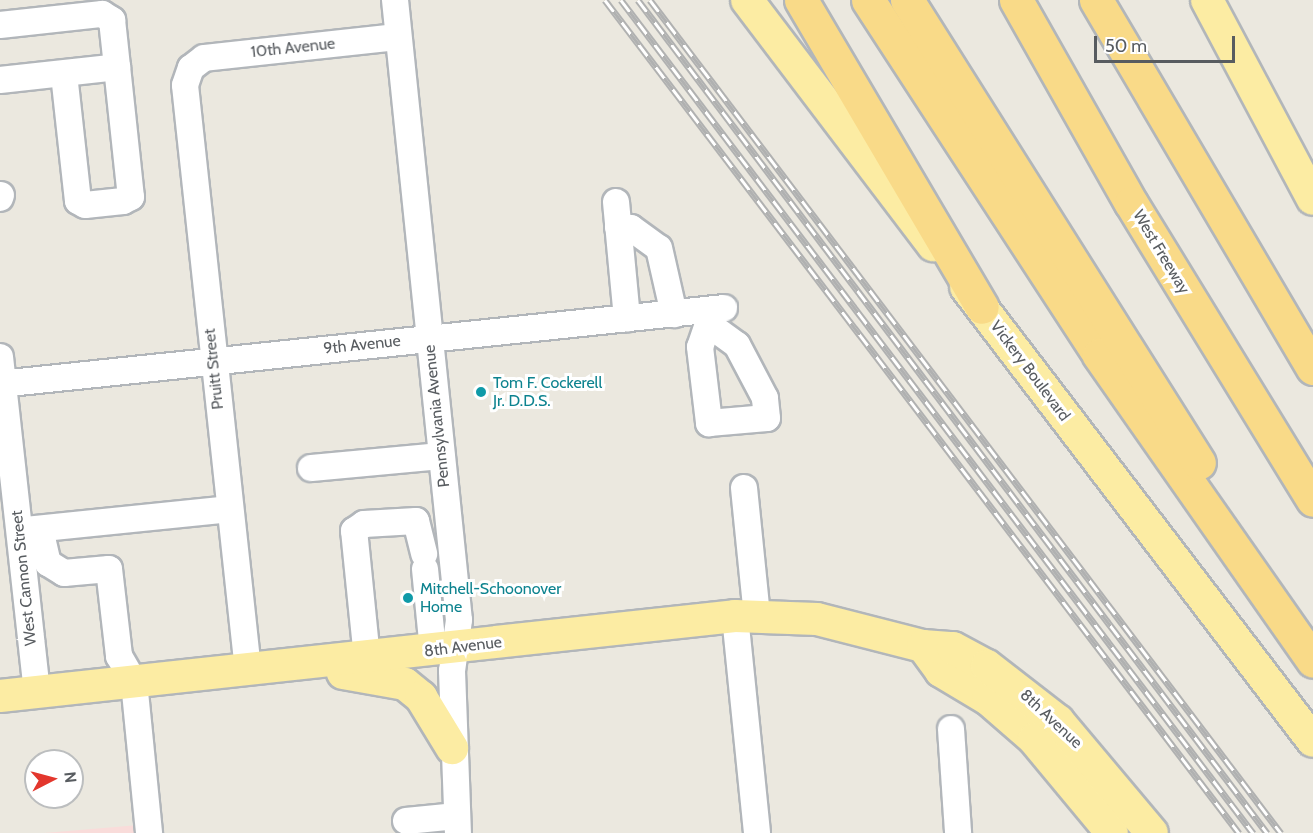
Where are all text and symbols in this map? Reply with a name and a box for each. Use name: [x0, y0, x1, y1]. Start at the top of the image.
scale bar: [1097, 24, 1238, 62]
street label: 10th Avenue: [250, 34, 336, 62]
text: 50 m: [1105, 35, 1147, 57]
street label: West Freeway: [1129, 207, 1193, 297]
street label: Vickery Boulevard: [986, 317, 1074, 425]
street label: Pruitt Street: [200, 328, 228, 410]
street label: 9th Avenue: [322, 331, 402, 359]
street label: Pennsylvania Avenue: [420, 344, 454, 488]
place label: Tom F. Cockerell Jr. D.D.S.: [493, 373, 602, 411]
marker: Tom F. Cockerell Jr. D.D.S.: [474, 385, 488, 399]
street label: West Cannon Street: [7, 509, 41, 647]
place label: Mitchell-Schoonover Home: [420, 579, 561, 617]
marker: Mitchell-Schoonover Home: [401, 591, 415, 605]
street label: 8th Avenue: [423, 633, 503, 661]
street label: 8th Avenue: [1016, 685, 1086, 753]
north arrow: [24, 749, 84, 809]
text: N: [60, 771, 80, 784]

